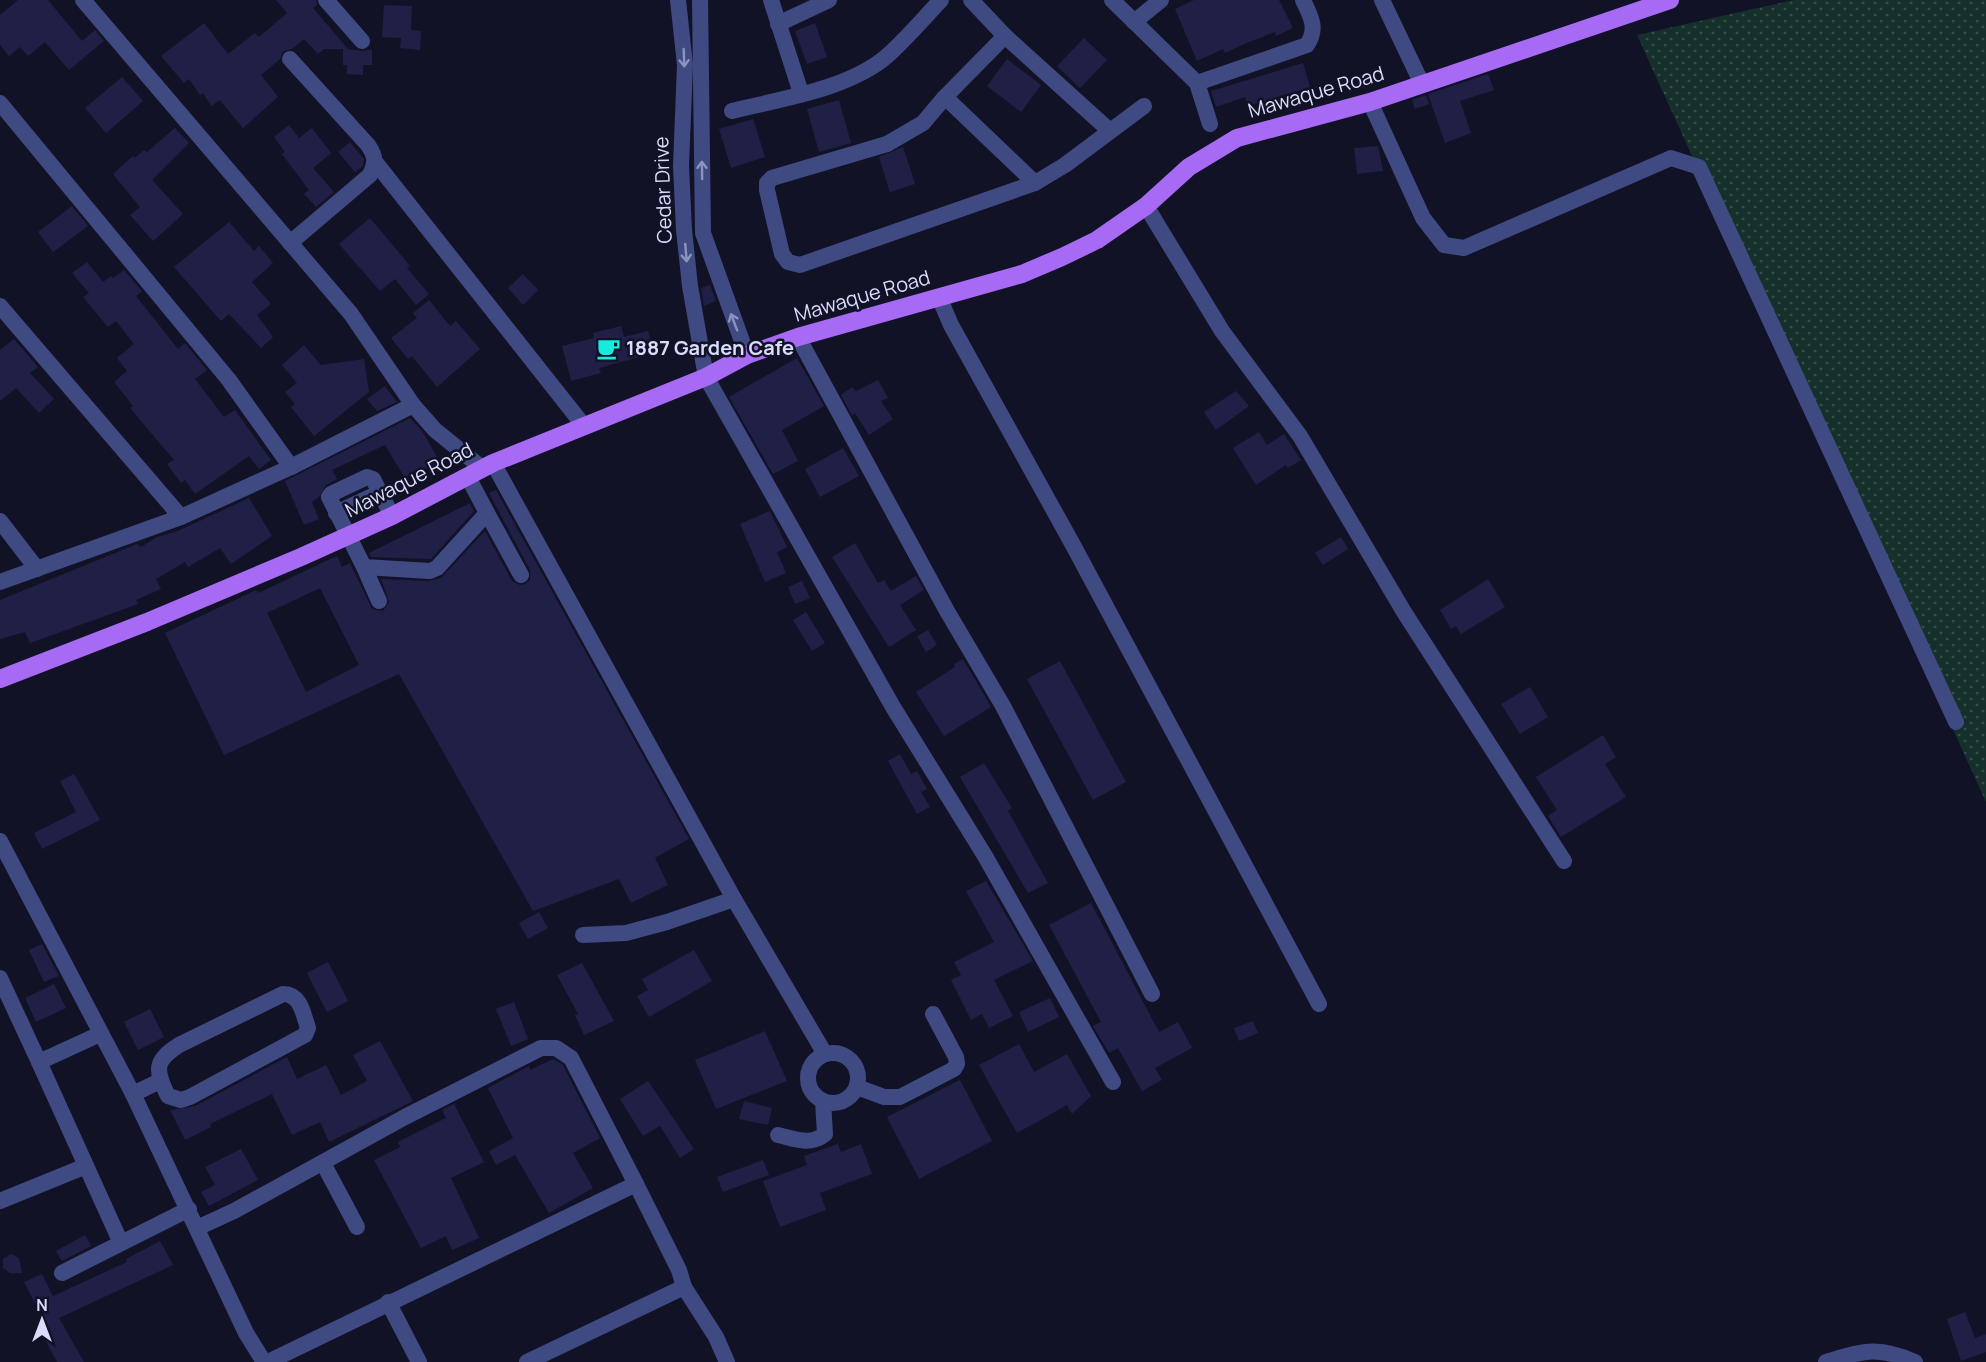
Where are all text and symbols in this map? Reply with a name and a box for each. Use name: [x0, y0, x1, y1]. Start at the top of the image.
one-way arrow: [678, 48, 690, 68]
street label: Mawaque Road: [1245, 59, 1387, 124]
street label: Cedar Drive: [647, 136, 678, 244]
one-way arrow: [696, 161, 708, 181]
one-way arrow: [681, 242, 692, 262]
street label: Mawaque Road: [791, 263, 933, 328]
one-way arrow: [728, 313, 739, 332]
place label: 1887 Garden Cafe: [626, 334, 794, 361]
cafe icon: 1887 Garden Cafe: [595, 335, 621, 361]
street label: Mawaque Road: [340, 436, 477, 523]
north arrow: [12, 1290, 72, 1350]
text: N: [36, 1294, 48, 1316]

